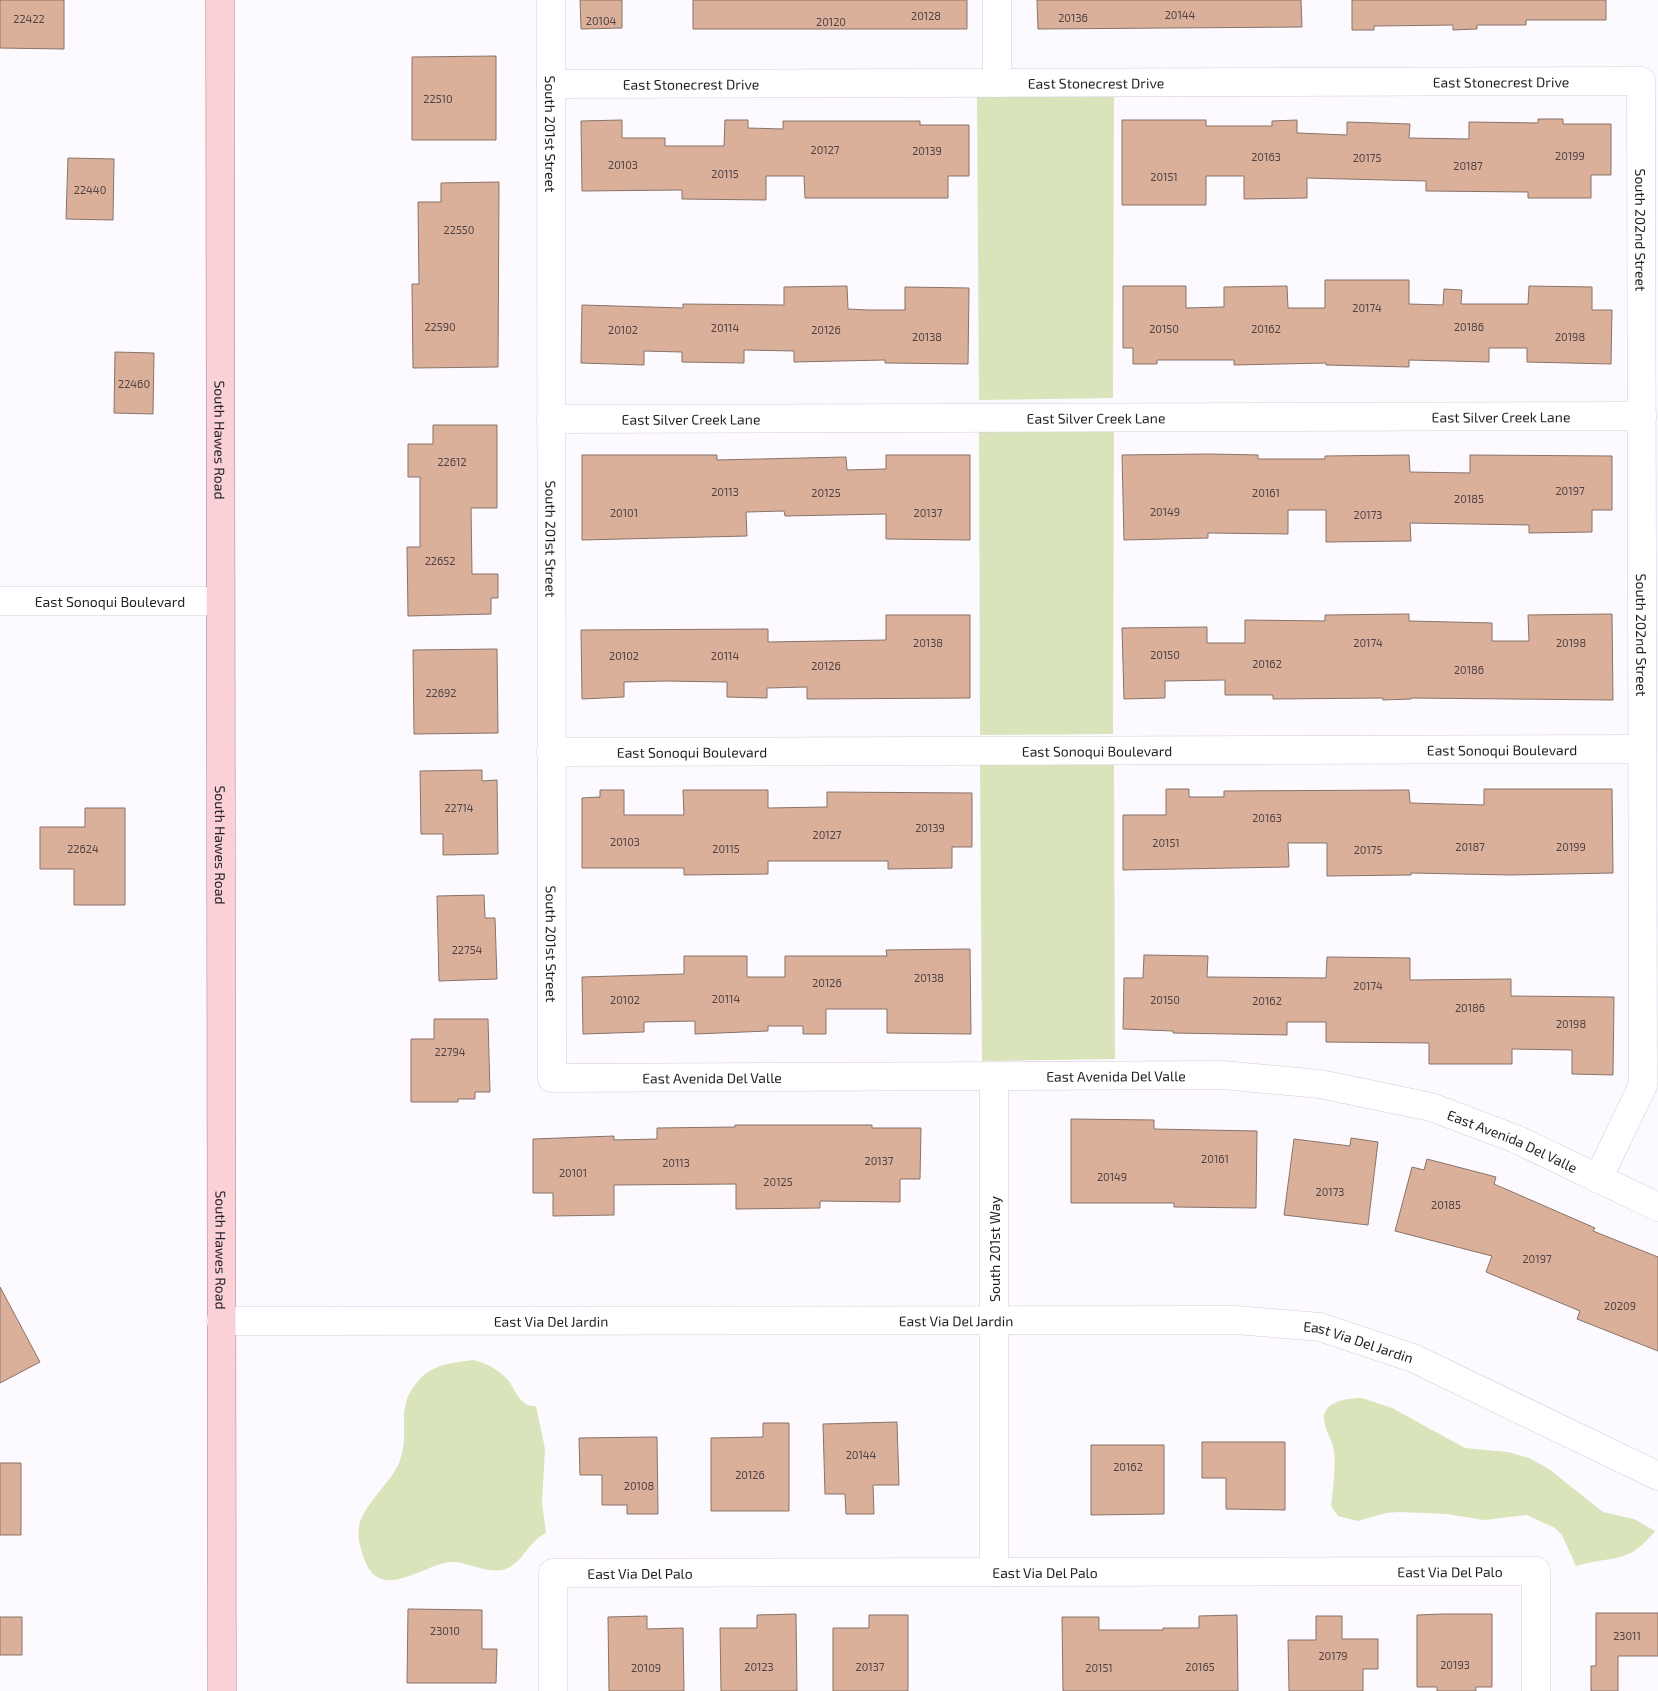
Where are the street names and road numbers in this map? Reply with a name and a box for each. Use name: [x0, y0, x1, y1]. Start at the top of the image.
street label: East Stonecrest Drive: [1433, 73, 1569, 90]
street label: East Stonecrest Drive: [1028, 74, 1164, 91]
street label: East Stonecrest Drive: [623, 75, 759, 92]
street label: South 201st Street: [543, 76, 560, 192]
street label: South 202nd Street: [1633, 169, 1650, 291]
street label: South Hawes Road: [212, 380, 229, 500]
street label: East Silver Creek Lane: [1432, 408, 1570, 425]
street label: East Silver Creek Lane: [1027, 409, 1165, 426]
street label: East Silver Creek Lane: [622, 410, 760, 427]
street label: South 201st Street: [543, 481, 560, 597]
street label: South 202nd Street: [1633, 574, 1651, 696]
street label: East Sonoqui Boulevard: [35, 593, 185, 610]
street label: East Sonoqui Boulevard: [1427, 741, 1577, 758]
street label: East Sonoqui Boulevard: [1022, 742, 1172, 759]
street label: East Sonoqui Boulevard: [617, 743, 767, 760]
street label: South Hawes Road: [212, 785, 230, 905]
street label: South 201st Street: [543, 886, 560, 1002]
street label: East Avenida Del Valle: [1046, 1067, 1186, 1084]
street label: East Avenida Del Valle: [642, 1068, 782, 1086]
street label: East Avenida Del Valle: [1445, 1106, 1580, 1176]
street label: South Hawes Road: [213, 1190, 230, 1310]
street label: South 201st Way: [986, 1195, 1003, 1302]
street label: East Via Del Jardin: [494, 1312, 608, 1329]
street label: East Via Del Jardin: [899, 1312, 1013, 1329]
street label: East Via Del Jardin: [1303, 1317, 1416, 1366]
street label: East Via Del Palo: [992, 1563, 1098, 1581]
street label: East Via Del Palo: [1397, 1563, 1503, 1580]
street label: East Via Del Palo: [587, 1564, 693, 1581]

